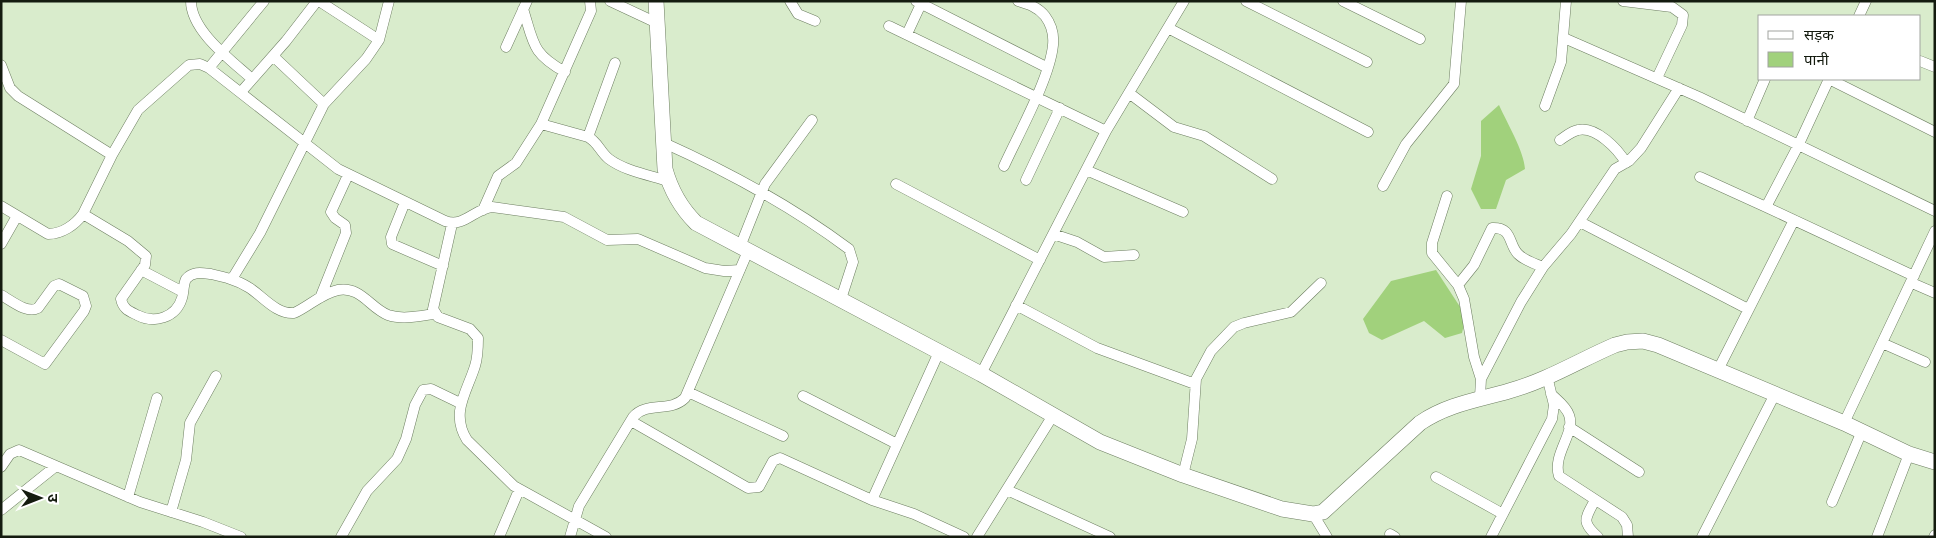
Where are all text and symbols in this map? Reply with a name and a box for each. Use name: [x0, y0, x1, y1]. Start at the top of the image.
legend: [1758, 15, 1921, 80]
text: सड़क: [1804, 25, 1834, 43]
text: पानी: [1804, 50, 1830, 68]
north arrow: [15, 473, 65, 523]
text: उ: [45, 494, 62, 503]

